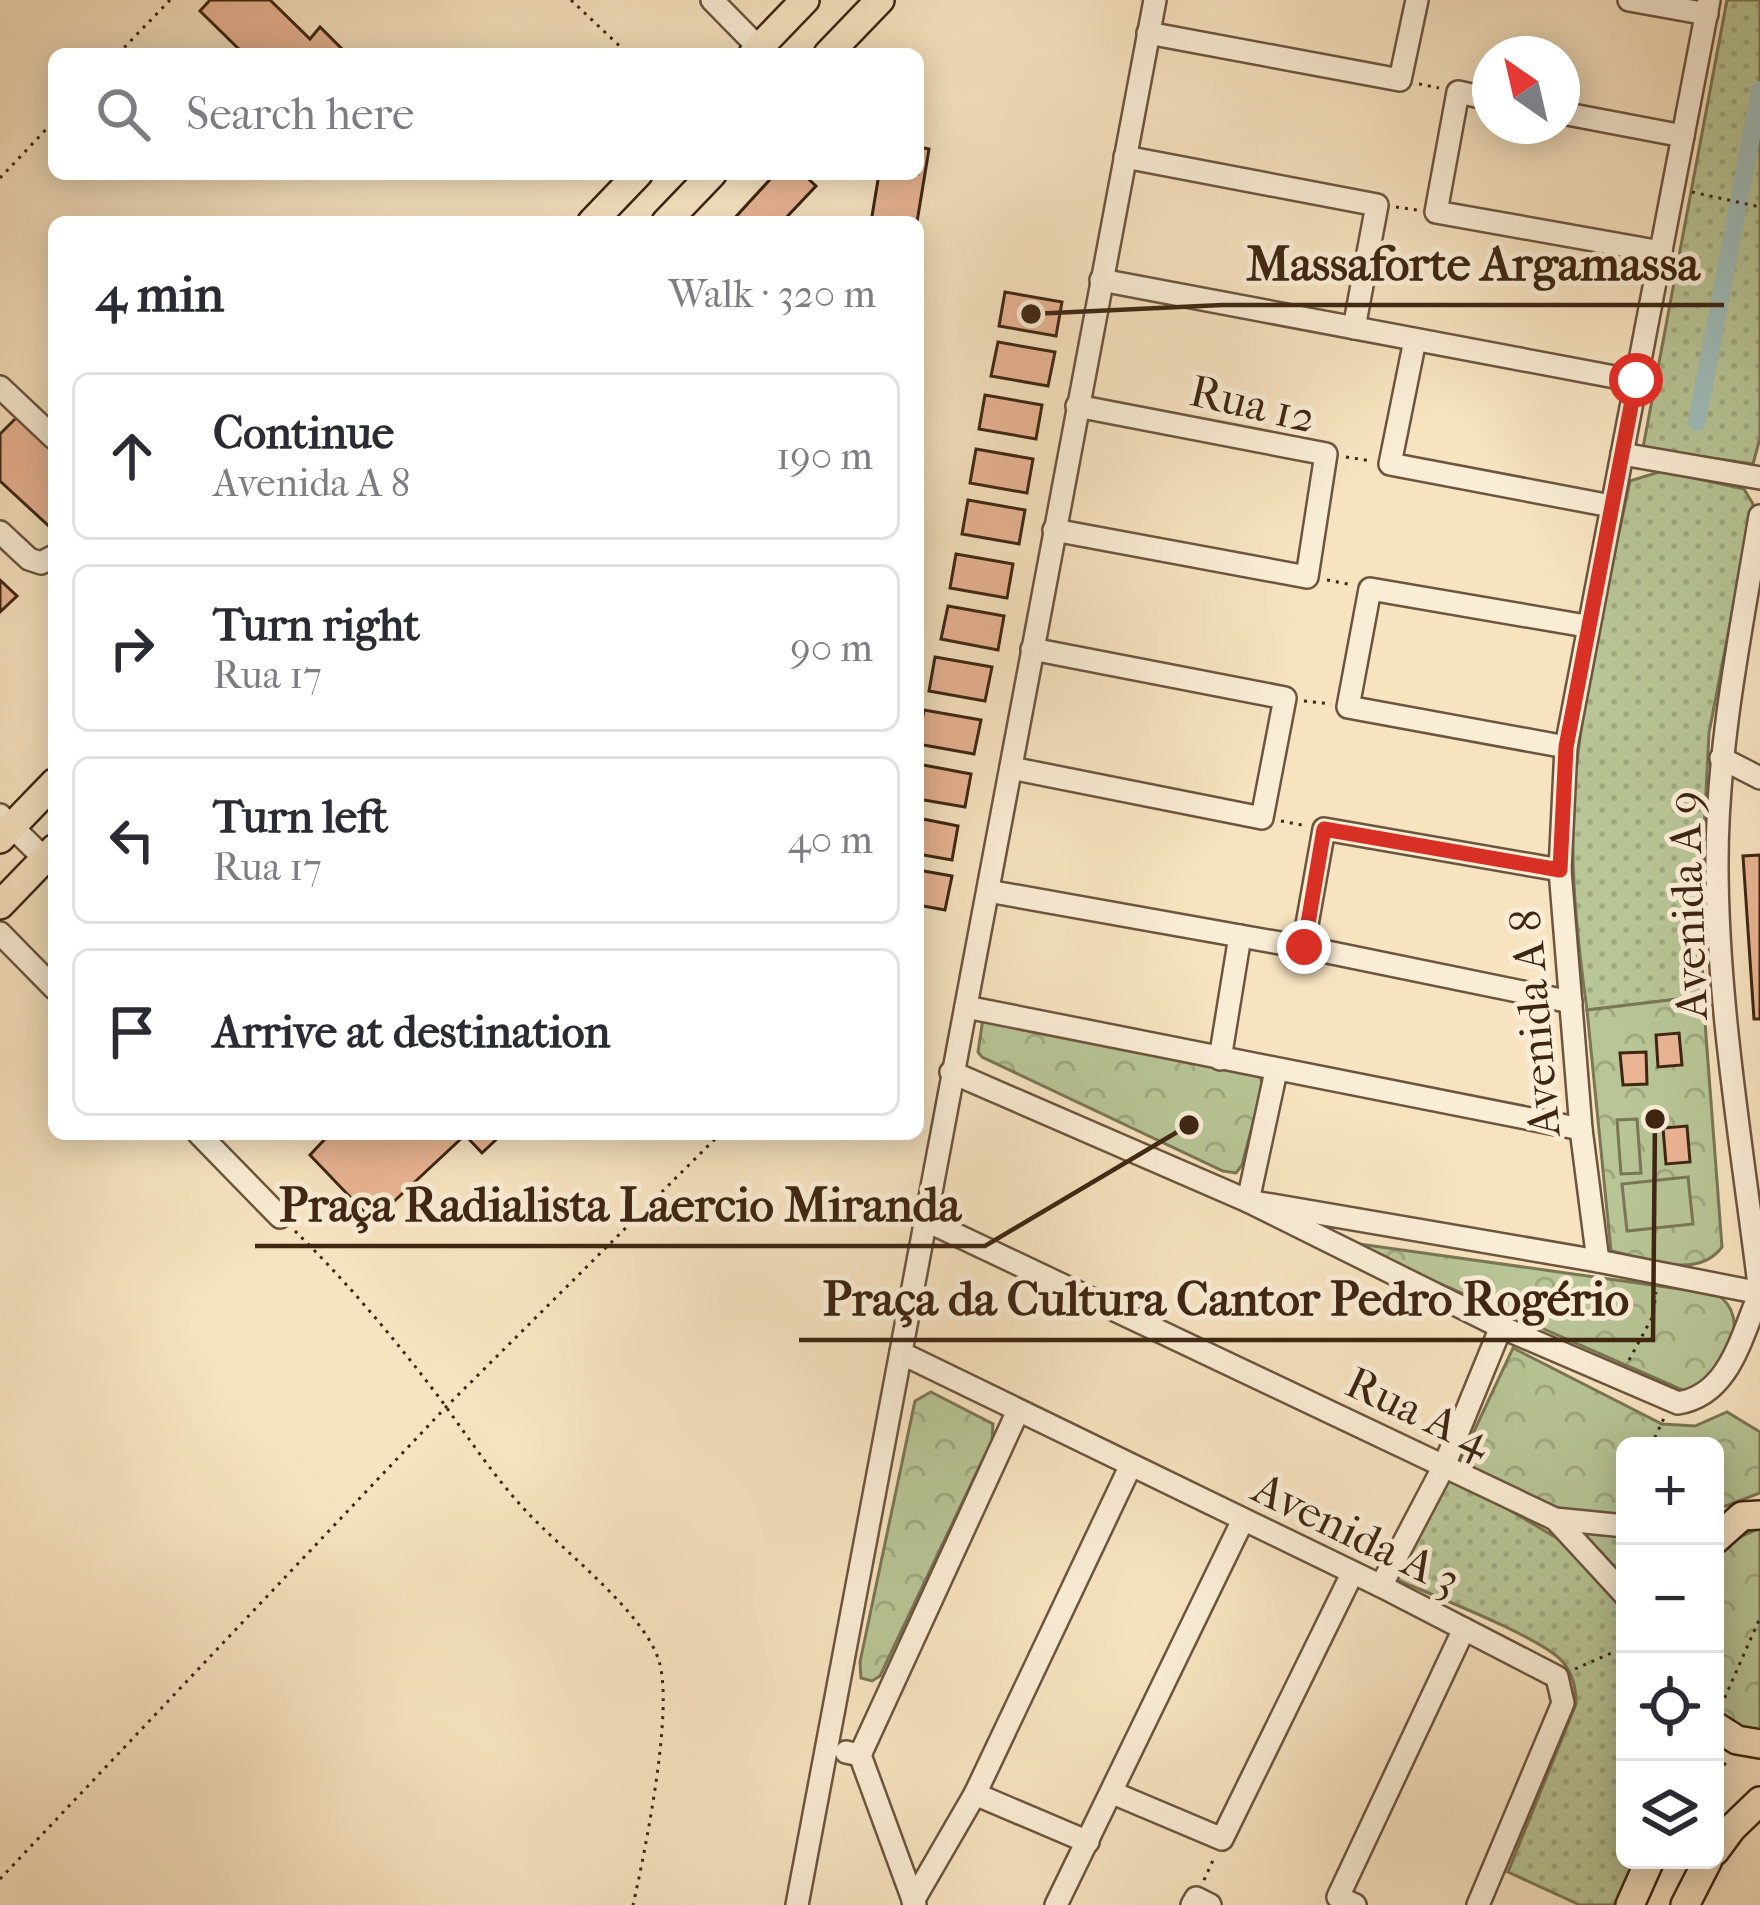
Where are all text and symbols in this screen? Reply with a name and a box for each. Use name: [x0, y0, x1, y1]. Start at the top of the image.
north arrow: [1472, 36, 1580, 144]
search box: [48, 48, 924, 180]
icon: search: [90, 81, 156, 147]
text: Search here: [186, 88, 414, 141]
callout: Massaforte Argamassa: [1222, 221, 1724, 305]
text: Massaforte Argamassa: [1246, 236, 1702, 292]
text: 4 min: [96, 264, 224, 324]
text: Walk · 320 m: [669, 271, 876, 317]
route start: [1609, 353, 1663, 407]
street label: Rua 12: [1185, 364, 1321, 445]
text: Continue: [213, 407, 394, 460]
icon: ahead: [99, 423, 165, 489]
text: 190 m: [776, 433, 873, 479]
text: Avenida A 8: [213, 460, 410, 506]
text: Turn right: [213, 599, 420, 652]
icon: right: [99, 615, 165, 681]
text: 90 m: [790, 625, 873, 671]
text: Rua 17: [213, 652, 322, 698]
street label: Avenida A 9: [1658, 790, 1719, 1022]
text: Turn left: [213, 791, 388, 844]
icon: left: [99, 807, 165, 873]
text: 40 m: [788, 817, 873, 863]
text: Rua 17: [213, 844, 322, 890]
street label: Avenida A 8: [1499, 907, 1572, 1141]
route end: [1277, 920, 1331, 974]
icon: arrive: [99, 999, 165, 1065]
text: Arrive at destination: [213, 1006, 610, 1059]
callout: Praça Radialista Laercio Miranda: [255, 1162, 985, 1246]
text: Praça Radialista Laercio Miranda: [279, 1177, 963, 1234]
callout: Praça da Cultura Cantor Pedro Rogério: [799, 1256, 1653, 1340]
text: Praça da Cultura Cantor Pedro Rogério: [823, 1271, 1629, 1328]
street label: Rua A 4: [1338, 1356, 1500, 1469]
map controls: [1616, 1437, 1724, 1869]
button: +: [1616, 1437, 1724, 1545]
street label: Avenida A 3: [1243, 1461, 1468, 1607]
button: −: [1616, 1545, 1724, 1653]
button: locate: [1616, 1653, 1724, 1761]
button: layers: [1616, 1761, 1724, 1869]

